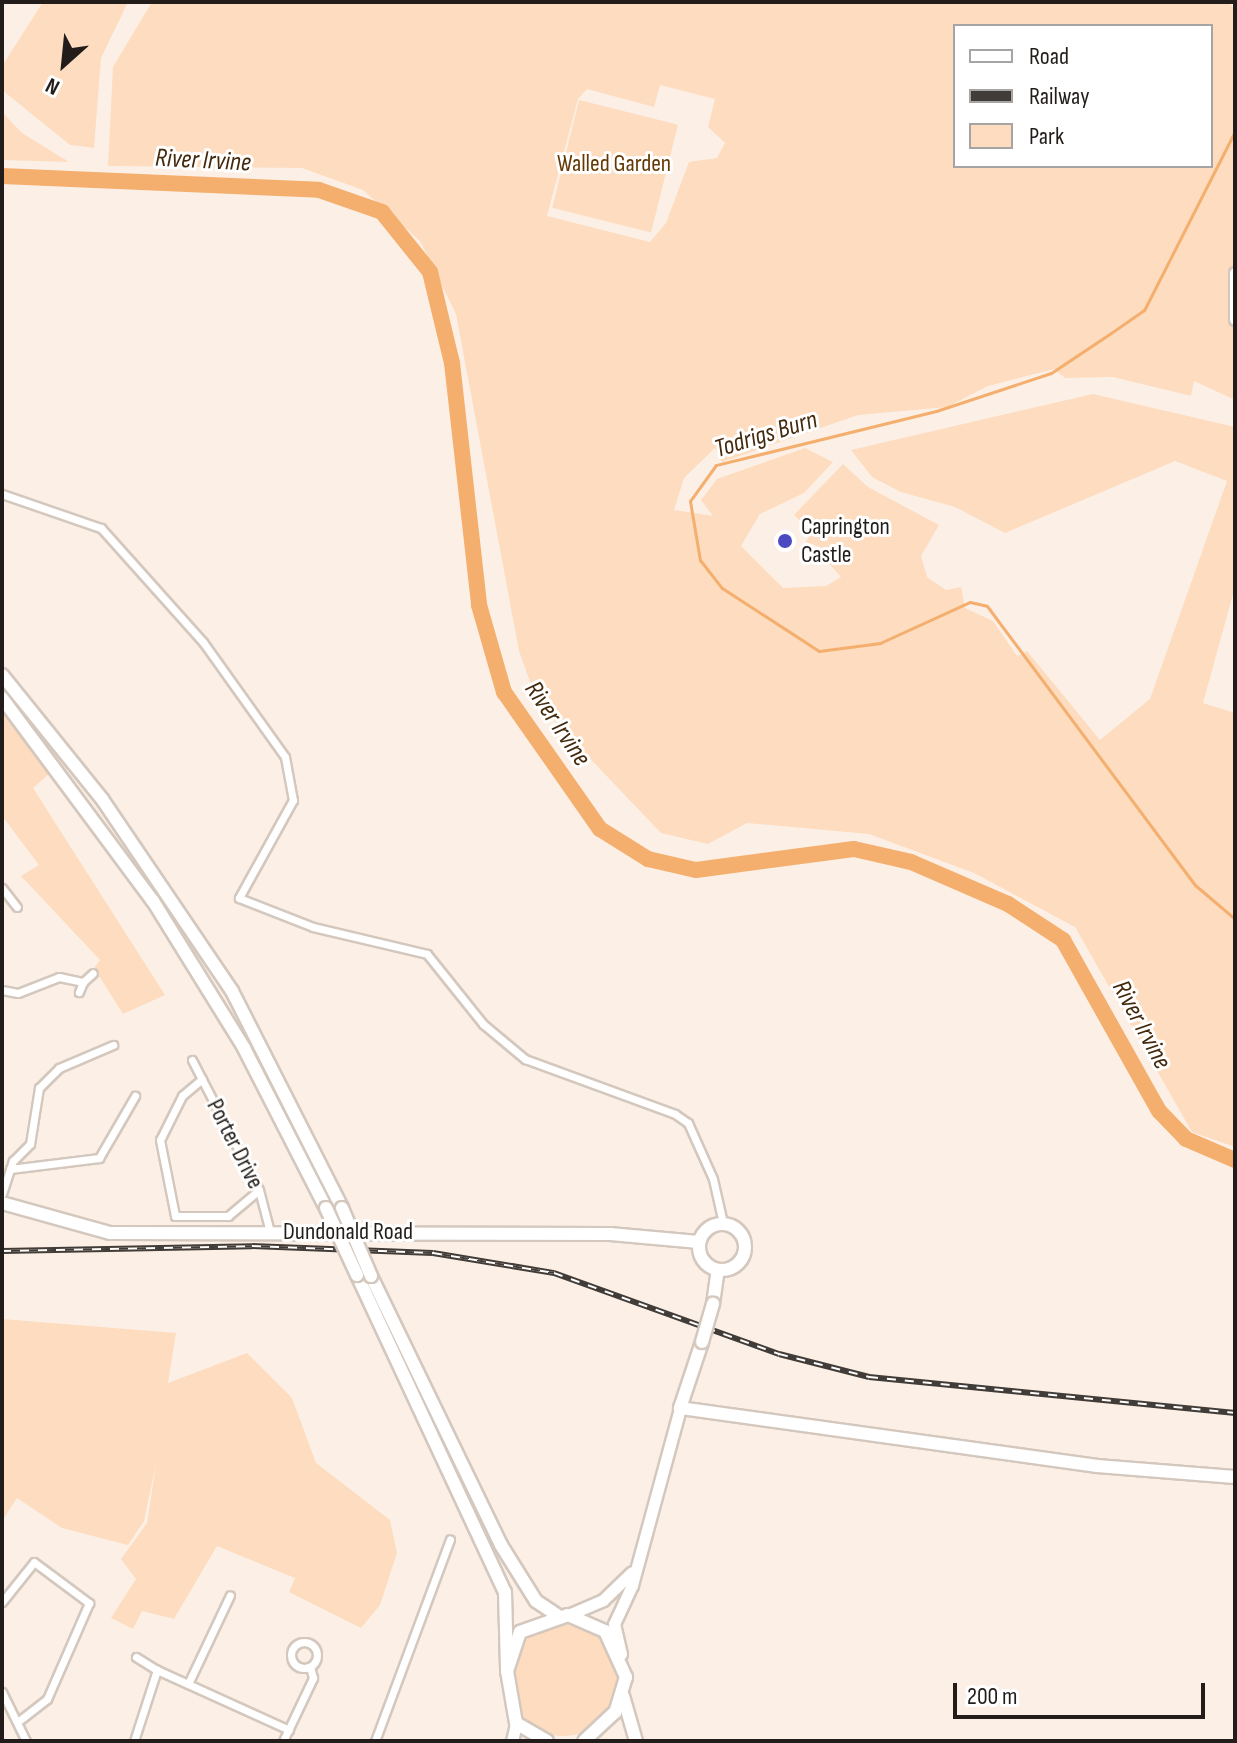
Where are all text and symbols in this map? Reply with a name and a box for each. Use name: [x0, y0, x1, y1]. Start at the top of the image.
north arrow: [24, 24, 104, 104]
legend: [953, 24, 1213, 168]
text: Road: [1029, 42, 1069, 71]
text: N: [42, 71, 64, 101]
text: Railway: [1029, 82, 1089, 111]
text: Park: [1029, 122, 1064, 151]
water label: River Irvine: [154, 143, 252, 179]
park label: Walled Garden: [557, 150, 671, 178]
water label: Todrigs Burn: [711, 405, 821, 465]
place label: Caprington Castle: [801, 513, 890, 569]
marker: Caprington Castle: [776, 532, 794, 550]
water label: River Irvine: [517, 676, 597, 772]
water label: River Irvine: [1105, 975, 1177, 1075]
street label: Porter Drive: [200, 1094, 270, 1194]
street label: Dundonald Road: [283, 1218, 413, 1246]
scale bar: [957, 1667, 1209, 1717]
text: 200 m: [967, 1682, 1018, 1711]

